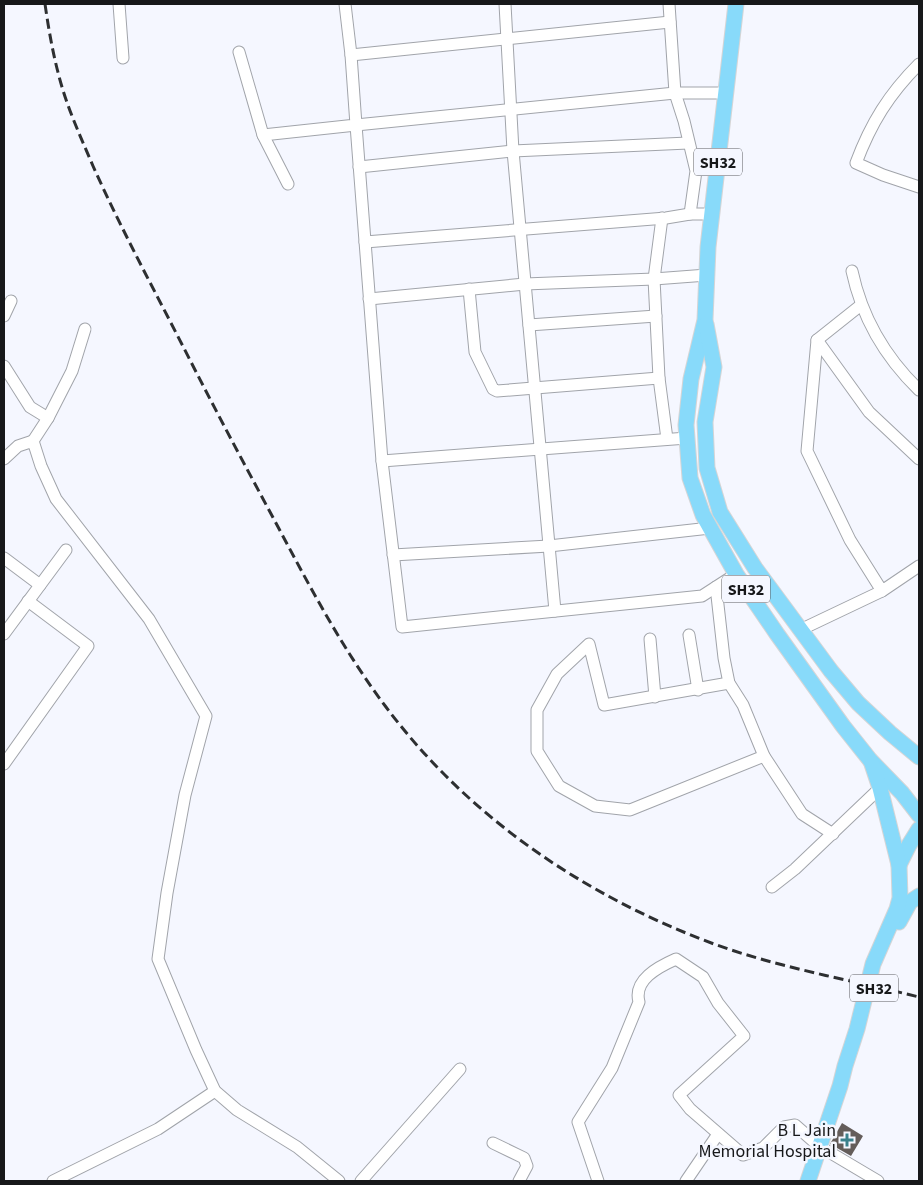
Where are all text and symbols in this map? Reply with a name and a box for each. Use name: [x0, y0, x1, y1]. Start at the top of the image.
road number: SH32: [694, 148, 742, 176]
road number: SH32: [722, 576, 770, 602]
road number: SH32: [850, 974, 898, 1001]
place label: B L Jain Memorial Hospital: [699, 1118, 836, 1164]
marker: B L Jain Memorial Hospital: [840, 1133, 854, 1147]

